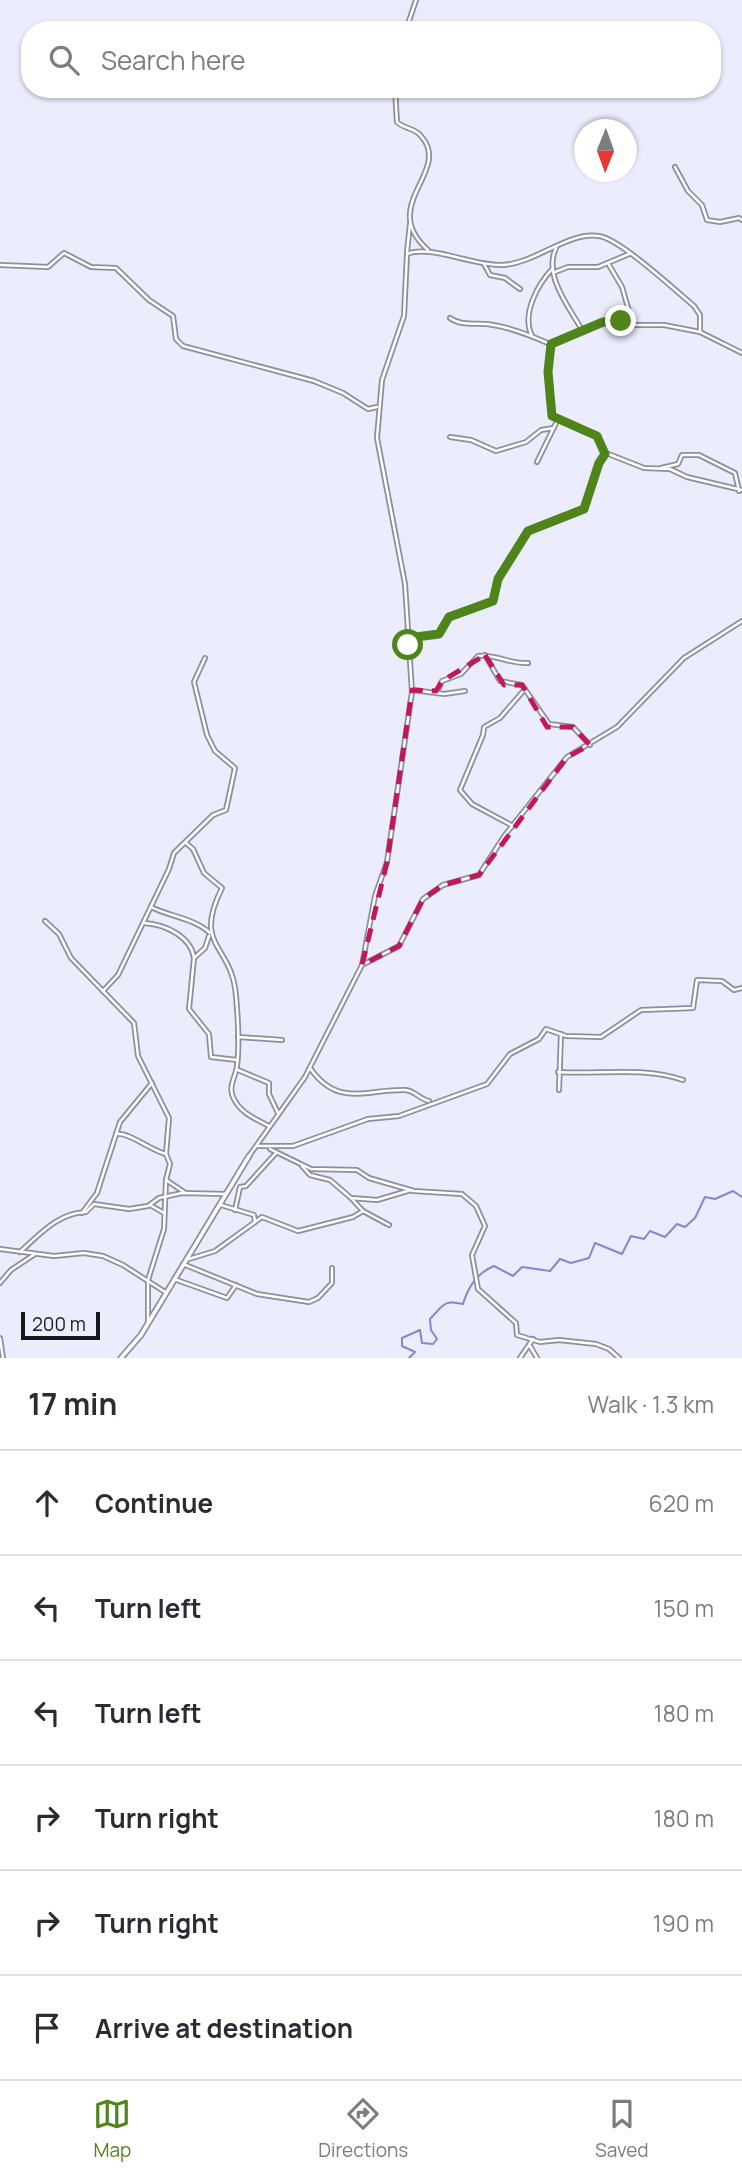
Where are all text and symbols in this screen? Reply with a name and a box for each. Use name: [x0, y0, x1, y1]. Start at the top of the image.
search box: [21, 21, 721, 98]
icon: search: [45, 41, 83, 79]
text: Search here: [101, 42, 246, 78]
north arrow: [574, 119, 637, 182]
route end: [605, 305, 636, 336]
route start: [392, 629, 423, 660]
scale bar: [21, 1309, 100, 1341]
text: 200 m: [32, 1311, 86, 1337]
text: 17 min: [28, 1383, 117, 1424]
text: Walk · 1.3 km: [587, 1388, 714, 1420]
icon: ahead: [28, 1484, 66, 1522]
text: Continue: [95, 1485, 213, 1521]
text: 620 m: [648, 1487, 714, 1519]
icon: left: [28, 1589, 66, 1627]
text: Turn left: [95, 1590, 202, 1626]
text: 150 m: [654, 1592, 714, 1624]
icon: left: [28, 1694, 66, 1732]
text: Turn left: [95, 1695, 202, 1731]
text: 180 m: [654, 1697, 714, 1729]
icon: right: [28, 1799, 66, 1837]
text: Turn right: [95, 1800, 219, 1836]
text: 180 m: [654, 1802, 714, 1834]
icon: right: [28, 1904, 66, 1942]
text: Turn right: [95, 1905, 219, 1941]
text: 190 m: [653, 1907, 714, 1939]
icon: arrive: [28, 2009, 66, 2047]
text: Arrive at destination: [95, 2010, 353, 2046]
tab: Map: [93, 2095, 131, 2163]
tab: Directions: [318, 2095, 408, 2163]
tab: Saved: [595, 2095, 649, 2163]

